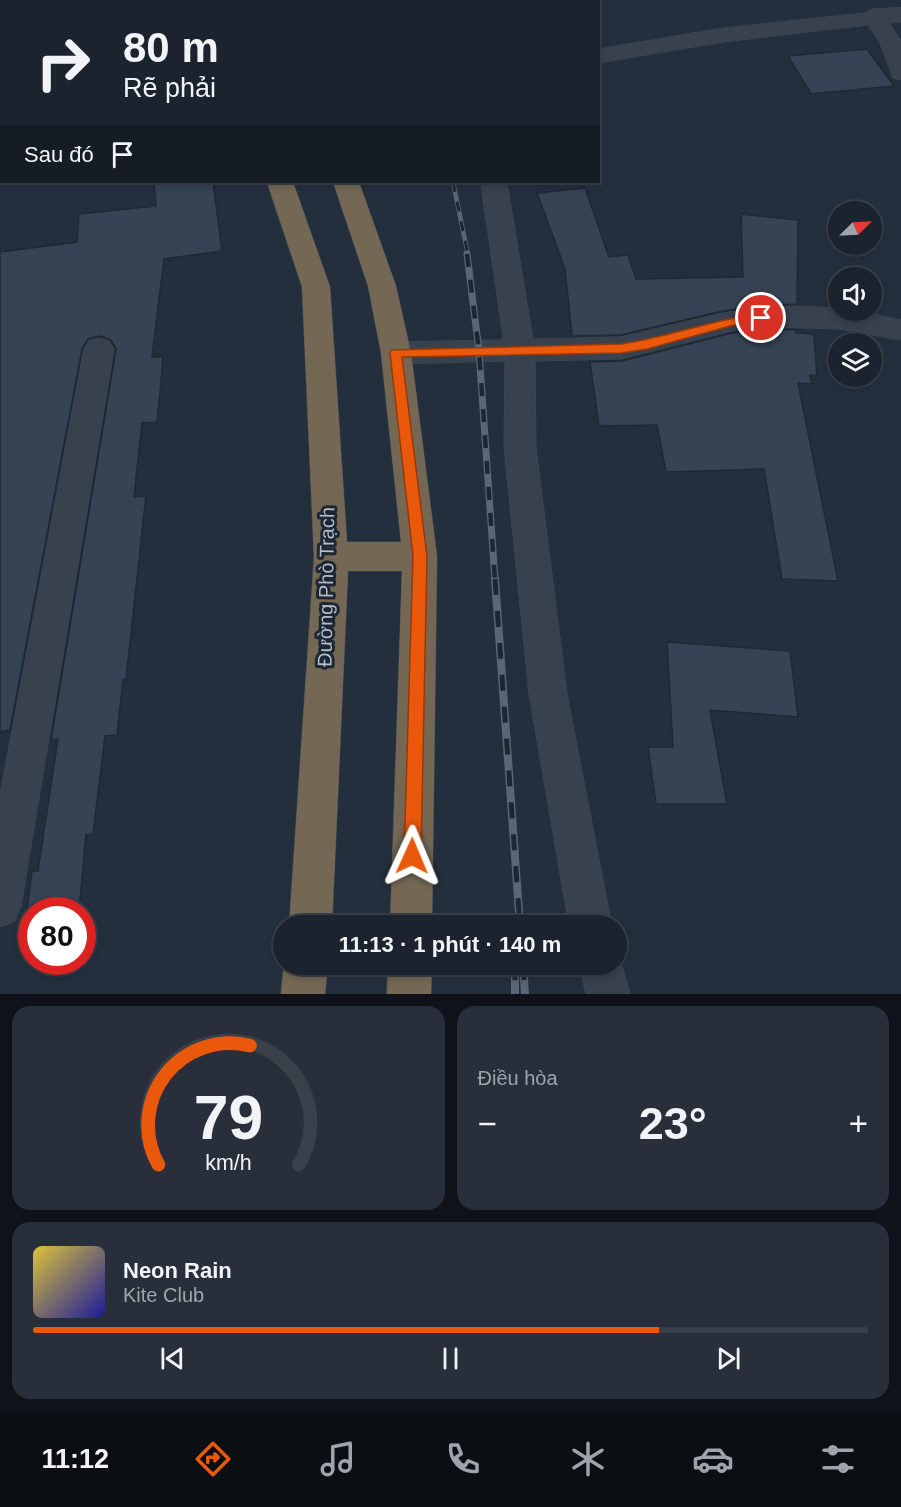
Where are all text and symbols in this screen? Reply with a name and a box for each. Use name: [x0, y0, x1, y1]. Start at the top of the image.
icon: right: [24, 24, 102, 102]
text: 80 m: [123, 24, 219, 71]
text: Rẽ phải: [123, 73, 216, 103]
icon: arrive: [106, 138, 139, 171]
text: Sau đó: [24, 142, 94, 167]
north arrow: [828, 201, 882, 255]
map controls: [828, 201, 882, 387]
button: sound: [828, 267, 882, 321]
pin: [735, 292, 786, 343]
icon: arrive: [744, 301, 777, 334]
button: layers: [828, 333, 882, 387]
street label: Đường Phò Trạch: [314, 507, 338, 667]
position arrow: [380, 824, 444, 888]
speed limit sign: 80: [18, 897, 96, 975]
text: 11:13 · 1 phút · 140 m: [339, 932, 561, 957]
text: Điều hòa: [478, 1067, 558, 1089]
text: 79: [194, 1083, 263, 1152]
text: 23°: [639, 1098, 707, 1149]
text: −: [478, 1105, 497, 1142]
text: +: [849, 1105, 868, 1142]
text: km/h: [205, 1151, 251, 1175]
text: Neon Rain: [123, 1258, 232, 1283]
text: Kite Club: [123, 1284, 204, 1306]
icon: previous: [156, 1342, 189, 1375]
icon: pause: [434, 1342, 467, 1375]
icon: next: [712, 1342, 745, 1375]
icon: directions: [192, 1438, 234, 1480]
icon: music: [317, 1438, 359, 1480]
icon: phone: [442, 1438, 484, 1480]
icon: climate: [567, 1438, 609, 1480]
icon: car: [692, 1438, 734, 1480]
icon: filters: [817, 1438, 859, 1480]
text: 11:12: [42, 1444, 109, 1474]

